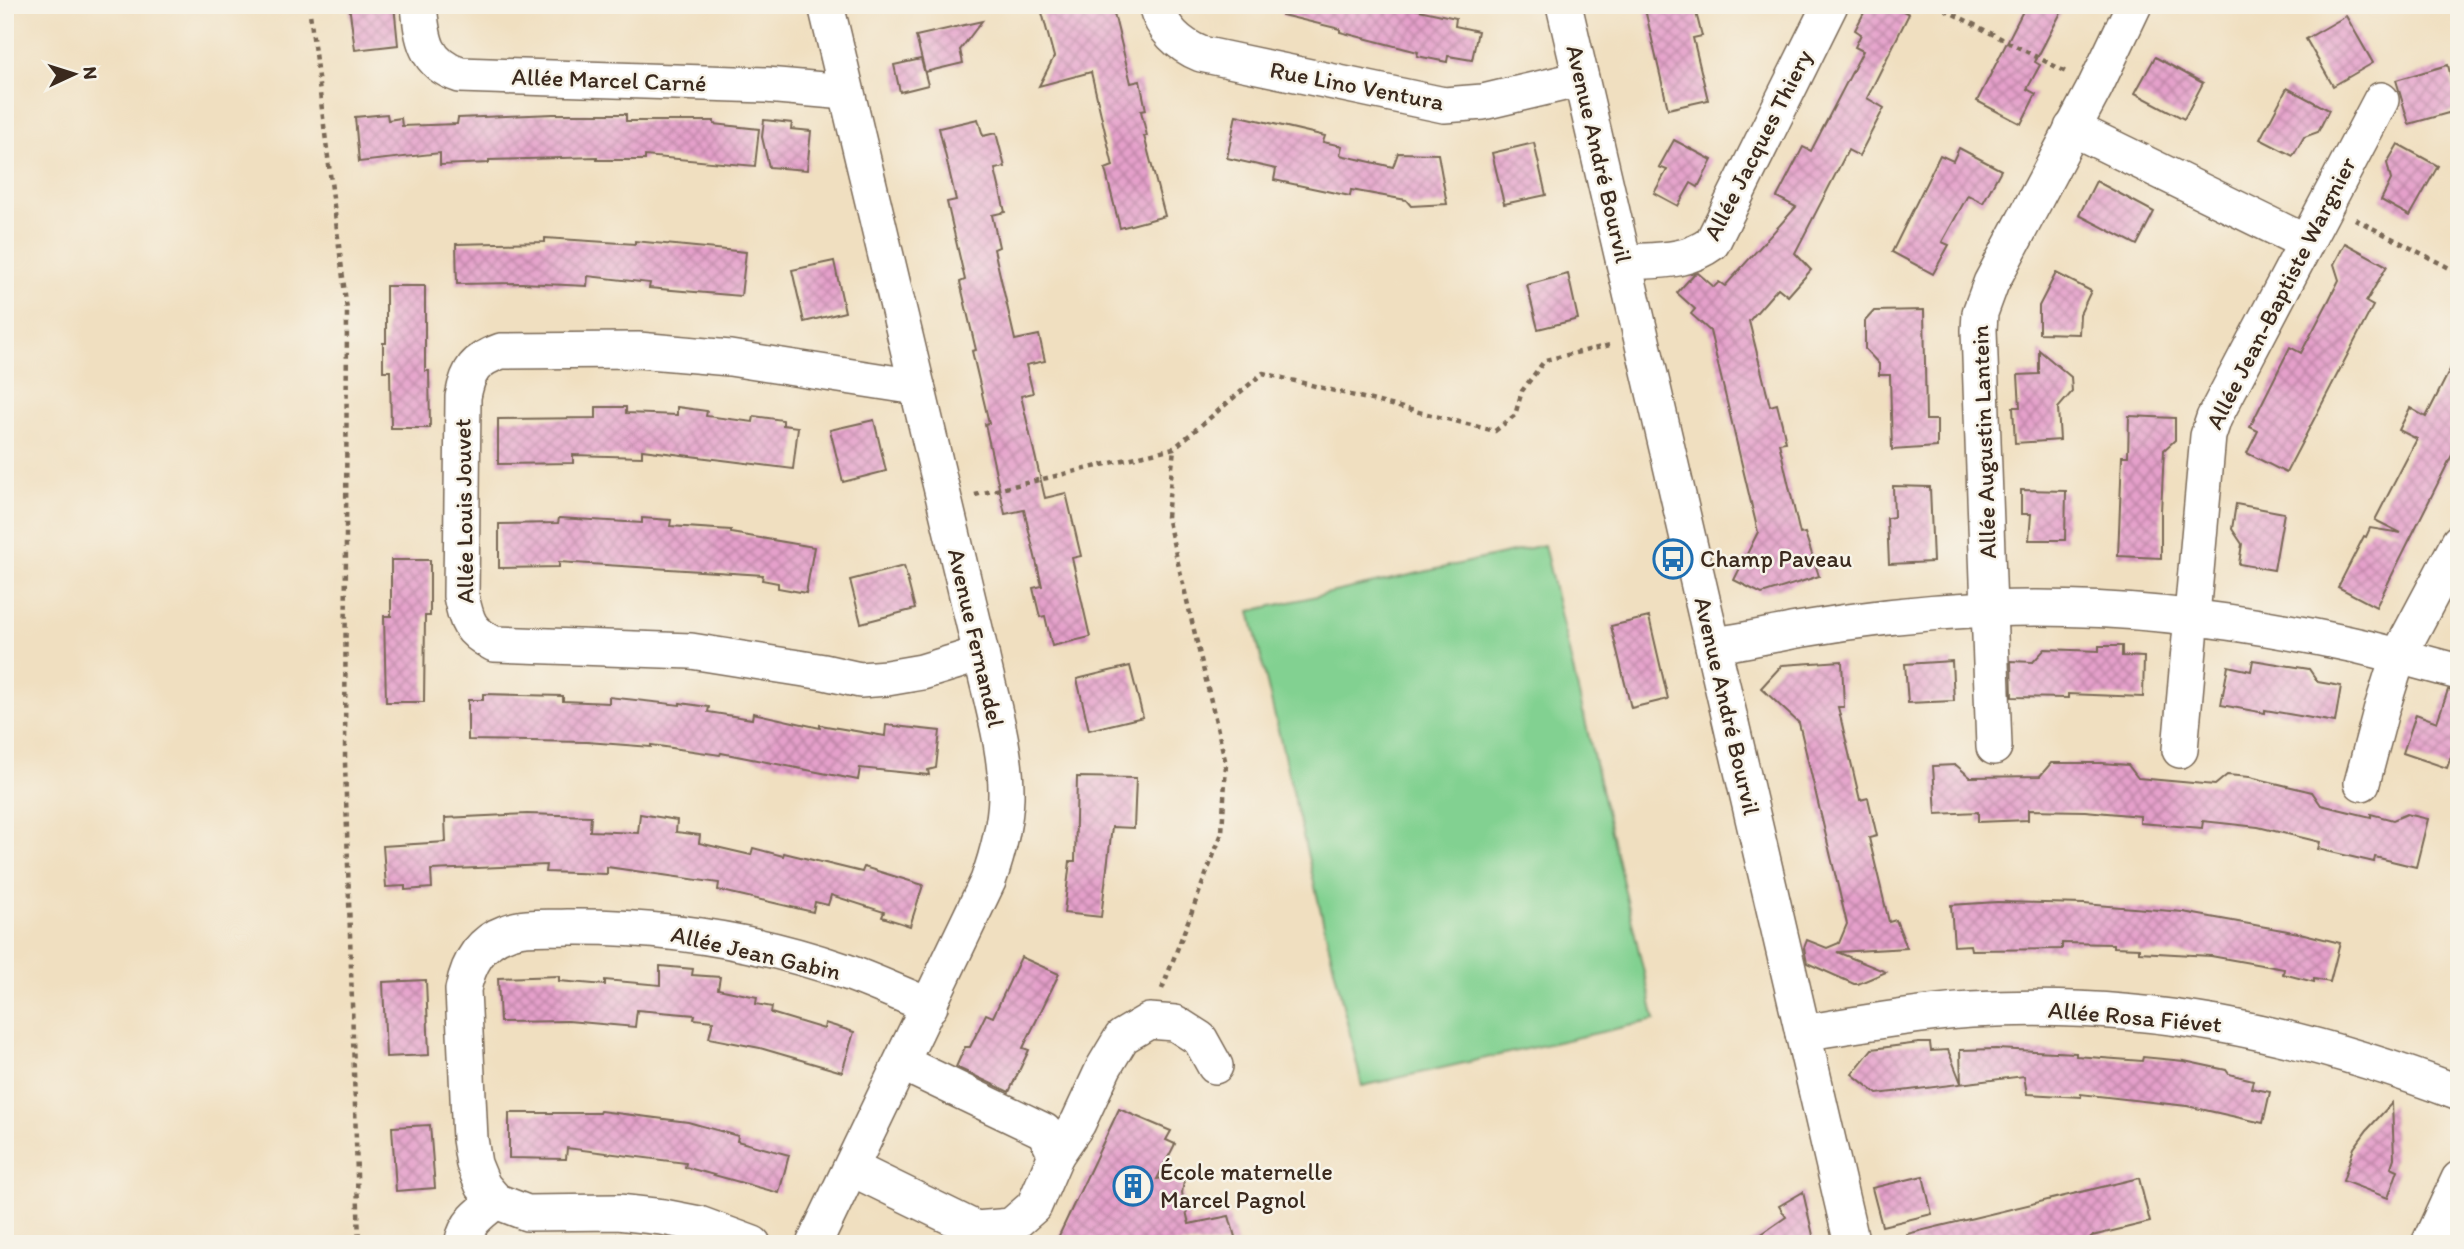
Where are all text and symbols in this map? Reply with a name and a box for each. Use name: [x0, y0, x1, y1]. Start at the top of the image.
north arrow: [38, 38, 108, 108]
street label: Avenue André Bourvil: [1560, 42, 1639, 266]
street label: Allée Jacques Thiery: [1697, 45, 1818, 245]
street label: Rue Lino Ventura: [1268, 54, 1447, 117]
street label: Allée Marcel Carné: [511, 62, 707, 97]
text: N: [79, 66, 102, 80]
street label: Allée Jean-Baptiste Wargnier: [2199, 152, 2362, 434]
street label: Allée Augustin Lantein: [1965, 324, 2002, 559]
street label: Allée Louis Jouvet: [447, 418, 480, 604]
bus stop icon: Champ Paveau: [1652, 538, 1694, 580]
place label: Champ Paveau: [1700, 544, 1852, 573]
street label: Avenue Fernandel: [942, 546, 1011, 730]
street label: Avenue André Bourvil: [1688, 594, 1767, 818]
street label: Allée Jean Gabin: [669, 919, 844, 986]
street label: Allée Rosa Fiévet: [2047, 994, 2223, 1039]
place label: École maternelle Marcel Pagnol: [1160, 1157, 1333, 1214]
building icon: École maternelle Marcel Pagnol: [1112, 1165, 1154, 1207]

